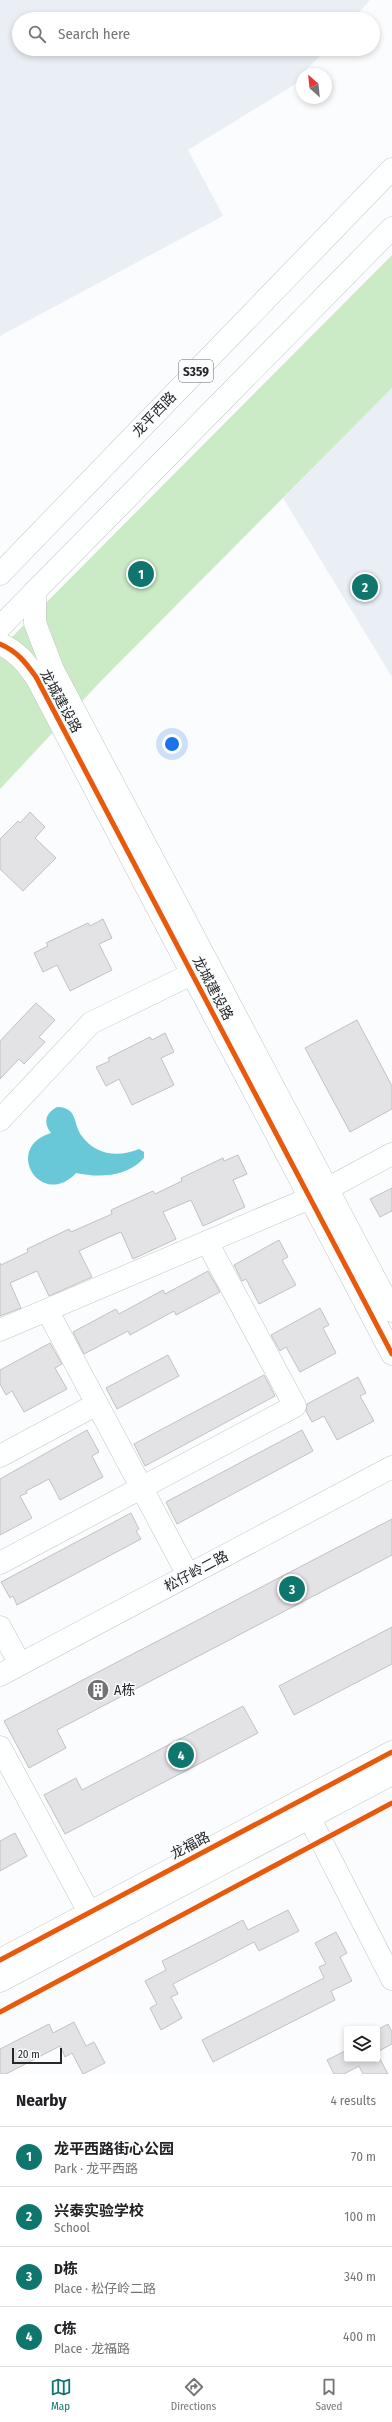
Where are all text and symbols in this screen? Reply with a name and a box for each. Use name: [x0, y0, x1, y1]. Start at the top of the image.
search box: [12, 12, 380, 56]
icon: search: [26, 23, 48, 45]
text: Search here: [58, 25, 130, 43]
north arrow: [296, 68, 332, 104]
road number: S359: [179, 360, 213, 382]
street label: 龙平西路: [129, 388, 180, 440]
pin: 1: [128, 559, 154, 589]
pin: 2: [352, 572, 378, 602]
street label: 龙城建设路: [36, 667, 85, 736]
your location: [162, 734, 182, 754]
street label: 龙城建设路: [189, 953, 236, 1023]
street label: 松仔岭二路: [161, 1548, 231, 1595]
pin: 3: [279, 1574, 305, 1604]
building icon: A栋: [85, 1677, 111, 1703]
place label: A栋: [114, 1682, 135, 1699]
pin: 4: [168, 1740, 194, 1770]
street label: 龙福路: [168, 1828, 213, 1863]
map controls: [344, 2026, 380, 2062]
button: layers: [344, 2026, 380, 2062]
scale bar: [12, 2046, 62, 2065]
text: 20 m: [18, 2048, 40, 2061]
text: Nearby: [16, 2090, 67, 2111]
text: 4 results: [330, 2093, 376, 2108]
text: 龙平西路街心公园: [54, 2140, 174, 2158]
text: 1: [26, 2149, 32, 2164]
text: 70 m: [351, 2149, 376, 2164]
text: Park · 龙平西路: [54, 2161, 138, 2176]
text: 兴泰实验学校: [54, 2202, 144, 2220]
text: 2: [26, 2209, 32, 2224]
text: 100 m: [344, 2209, 376, 2224]
text: School: [54, 2220, 90, 2235]
text: D栋: [54, 2260, 78, 2278]
text: 3: [26, 2269, 32, 2284]
text: 340 m: [344, 2269, 376, 2284]
text: Place · 松仔岭二路: [54, 2281, 156, 2296]
text: C栋: [54, 2320, 77, 2338]
text: 4: [26, 2329, 32, 2344]
text: 400 m: [343, 2329, 376, 2344]
text: Place · 龙福路: [54, 2341, 130, 2356]
tab: Map: [50, 2376, 72, 2413]
tab: Directions: [171, 2376, 216, 2413]
tab: Saved: [316, 2376, 342, 2413]

